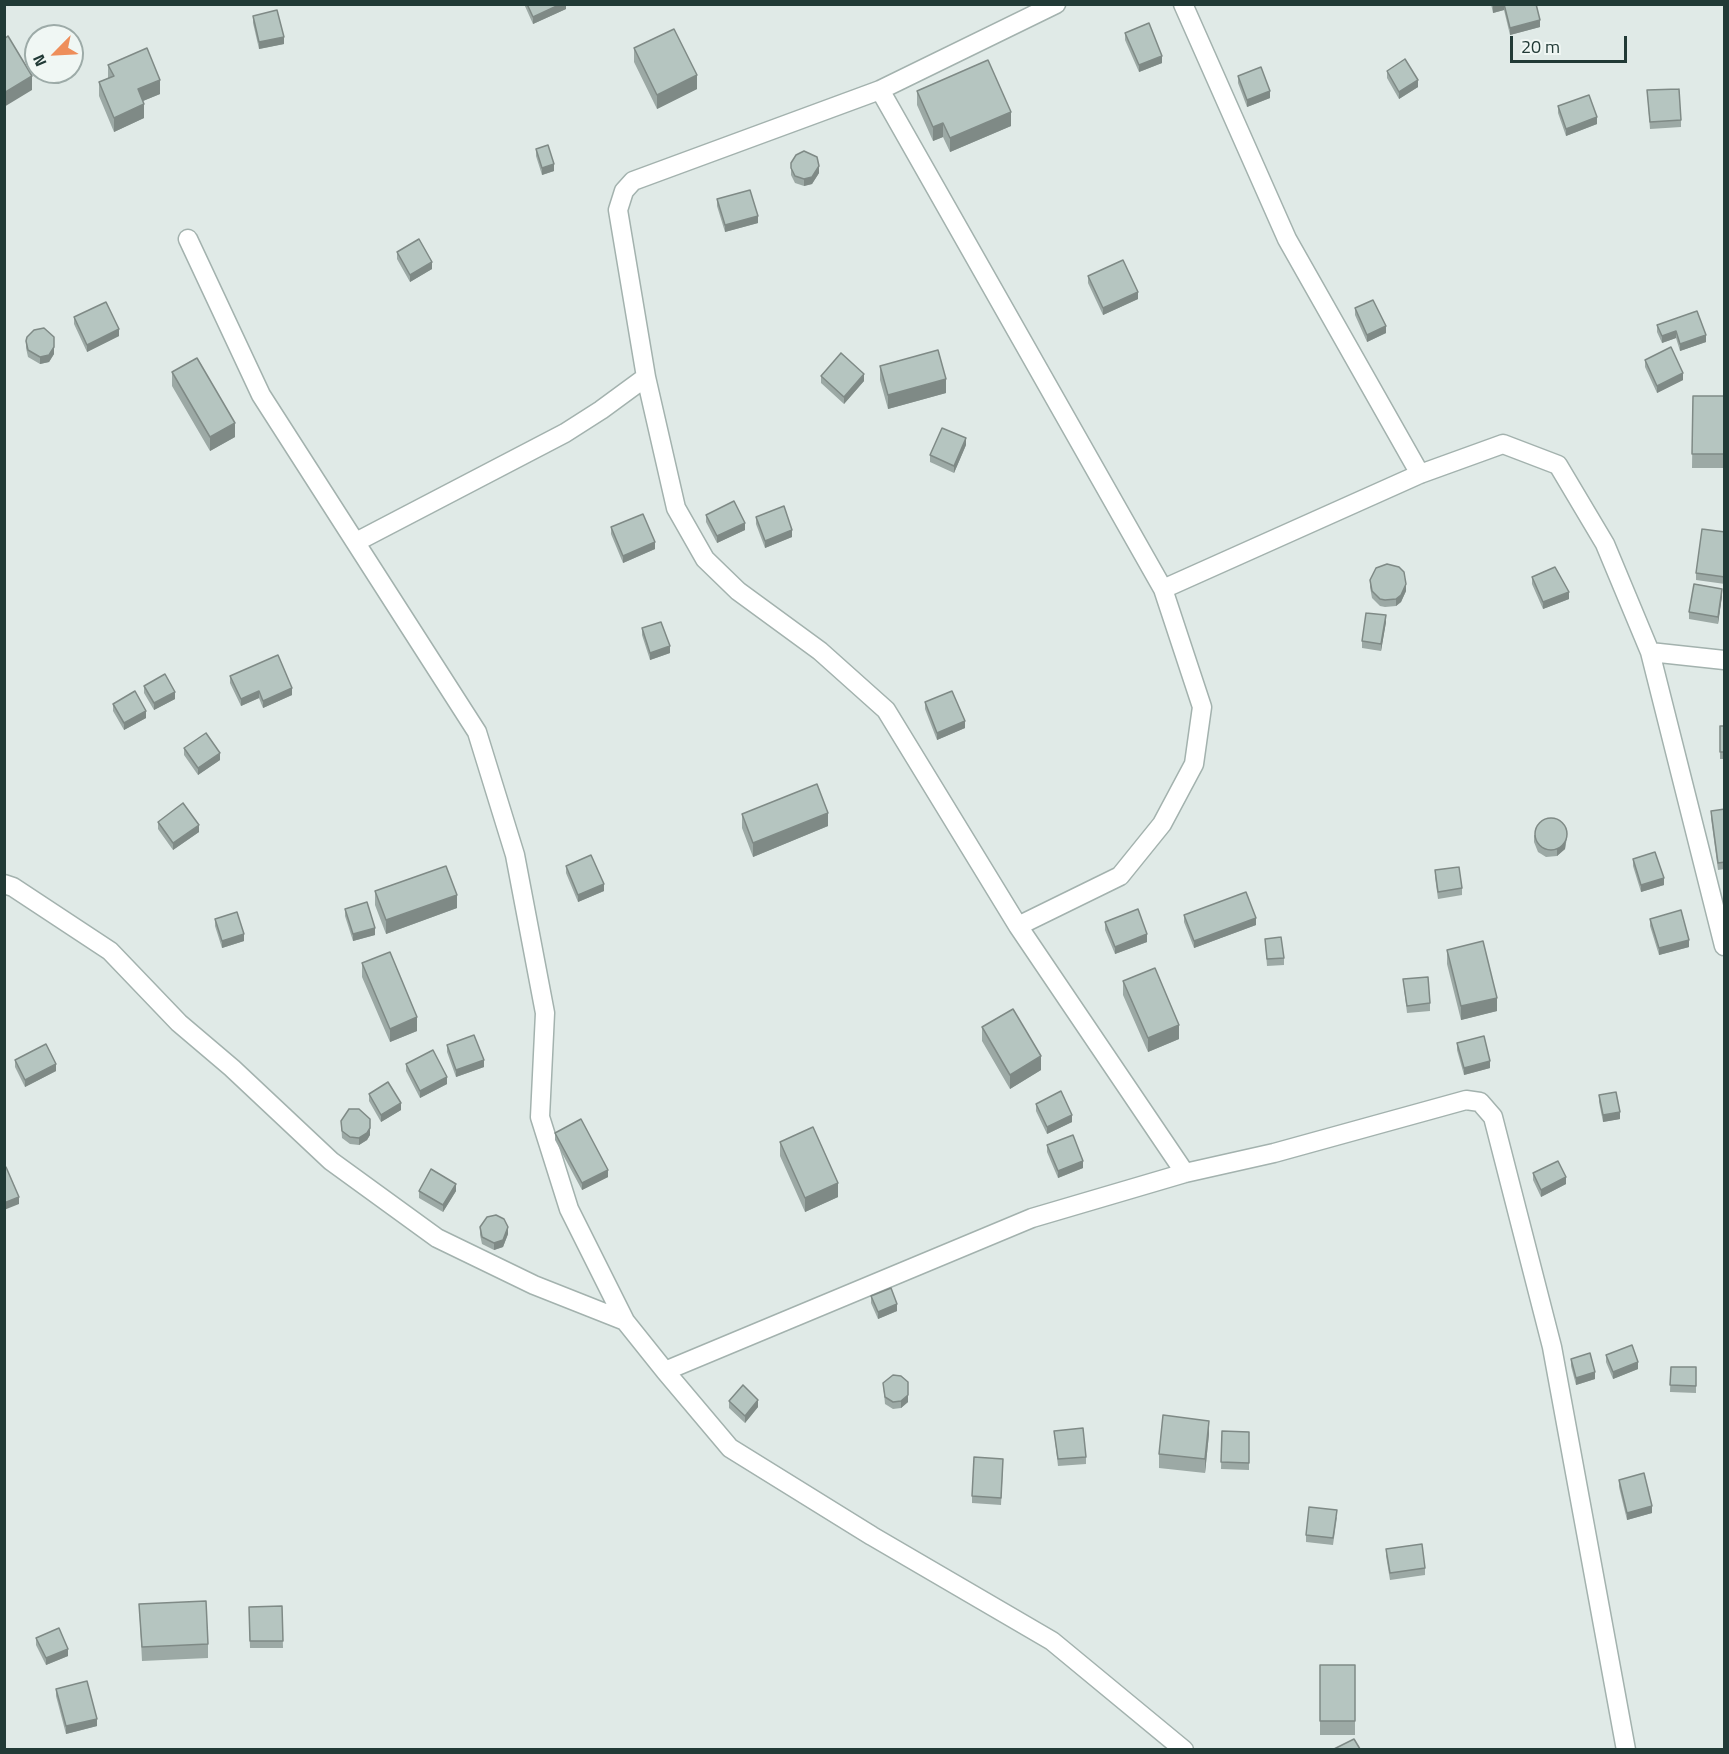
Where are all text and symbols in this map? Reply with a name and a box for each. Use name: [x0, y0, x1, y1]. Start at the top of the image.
north arrow: [24, 24, 84, 84]
scale bar: [1513, 24, 1630, 62]
text: 20 m: [1521, 33, 1560, 60]
text: N: [26, 51, 53, 70]

